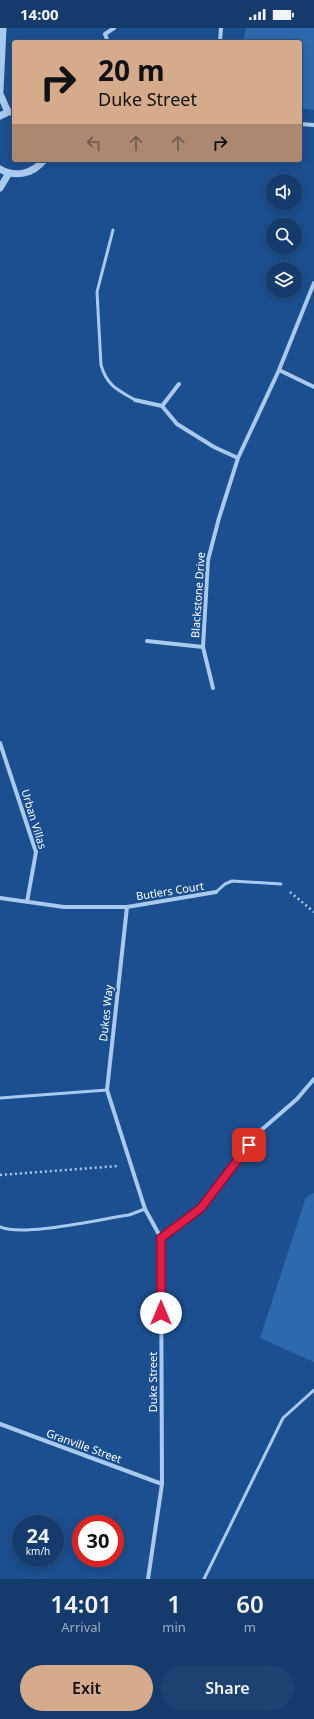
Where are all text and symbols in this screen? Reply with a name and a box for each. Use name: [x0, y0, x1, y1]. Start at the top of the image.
text: 14:00: [20, 4, 59, 24]
text: 20 m: [98, 51, 165, 89]
icon: right: [32, 56, 84, 108]
text: Duke Street: [98, 87, 197, 111]
icon: left: [83, 132, 105, 154]
icon: ahead: [125, 132, 147, 154]
icon: ahead: [167, 132, 189, 154]
icon: right: [209, 132, 231, 154]
map controls: [266, 174, 302, 298]
button: sound: [266, 174, 302, 210]
button: search: [266, 218, 302, 254]
button: layers: [266, 262, 302, 298]
street label: Blackstone Drive: [187, 551, 208, 639]
street label: Urban Villas: [18, 787, 51, 851]
street label: Butlers Court: [135, 878, 205, 903]
street label: Dukes Way: [95, 984, 116, 1042]
pin: [232, 1128, 266, 1162]
icon: arrive: [238, 1134, 260, 1156]
position arrow: [140, 1292, 182, 1334]
street label: Duke Street: [145, 1352, 160, 1412]
street label: Granville Street: [44, 1425, 124, 1466]
speed limit sign: 30: [72, 1515, 124, 1567]
text: 24: [27, 1522, 49, 1549]
text: km/h: [26, 1544, 50, 1558]
text: 14:01: [50, 1587, 112, 1620]
text: 1: [167, 1587, 181, 1620]
text: 60: [236, 1587, 264, 1620]
text: Arrival: [61, 1618, 101, 1636]
text: min: [162, 1618, 186, 1636]
text: m: [244, 1618, 256, 1636]
button: Exit: [20, 1665, 153, 1711]
button: Share: [161, 1665, 294, 1711]

